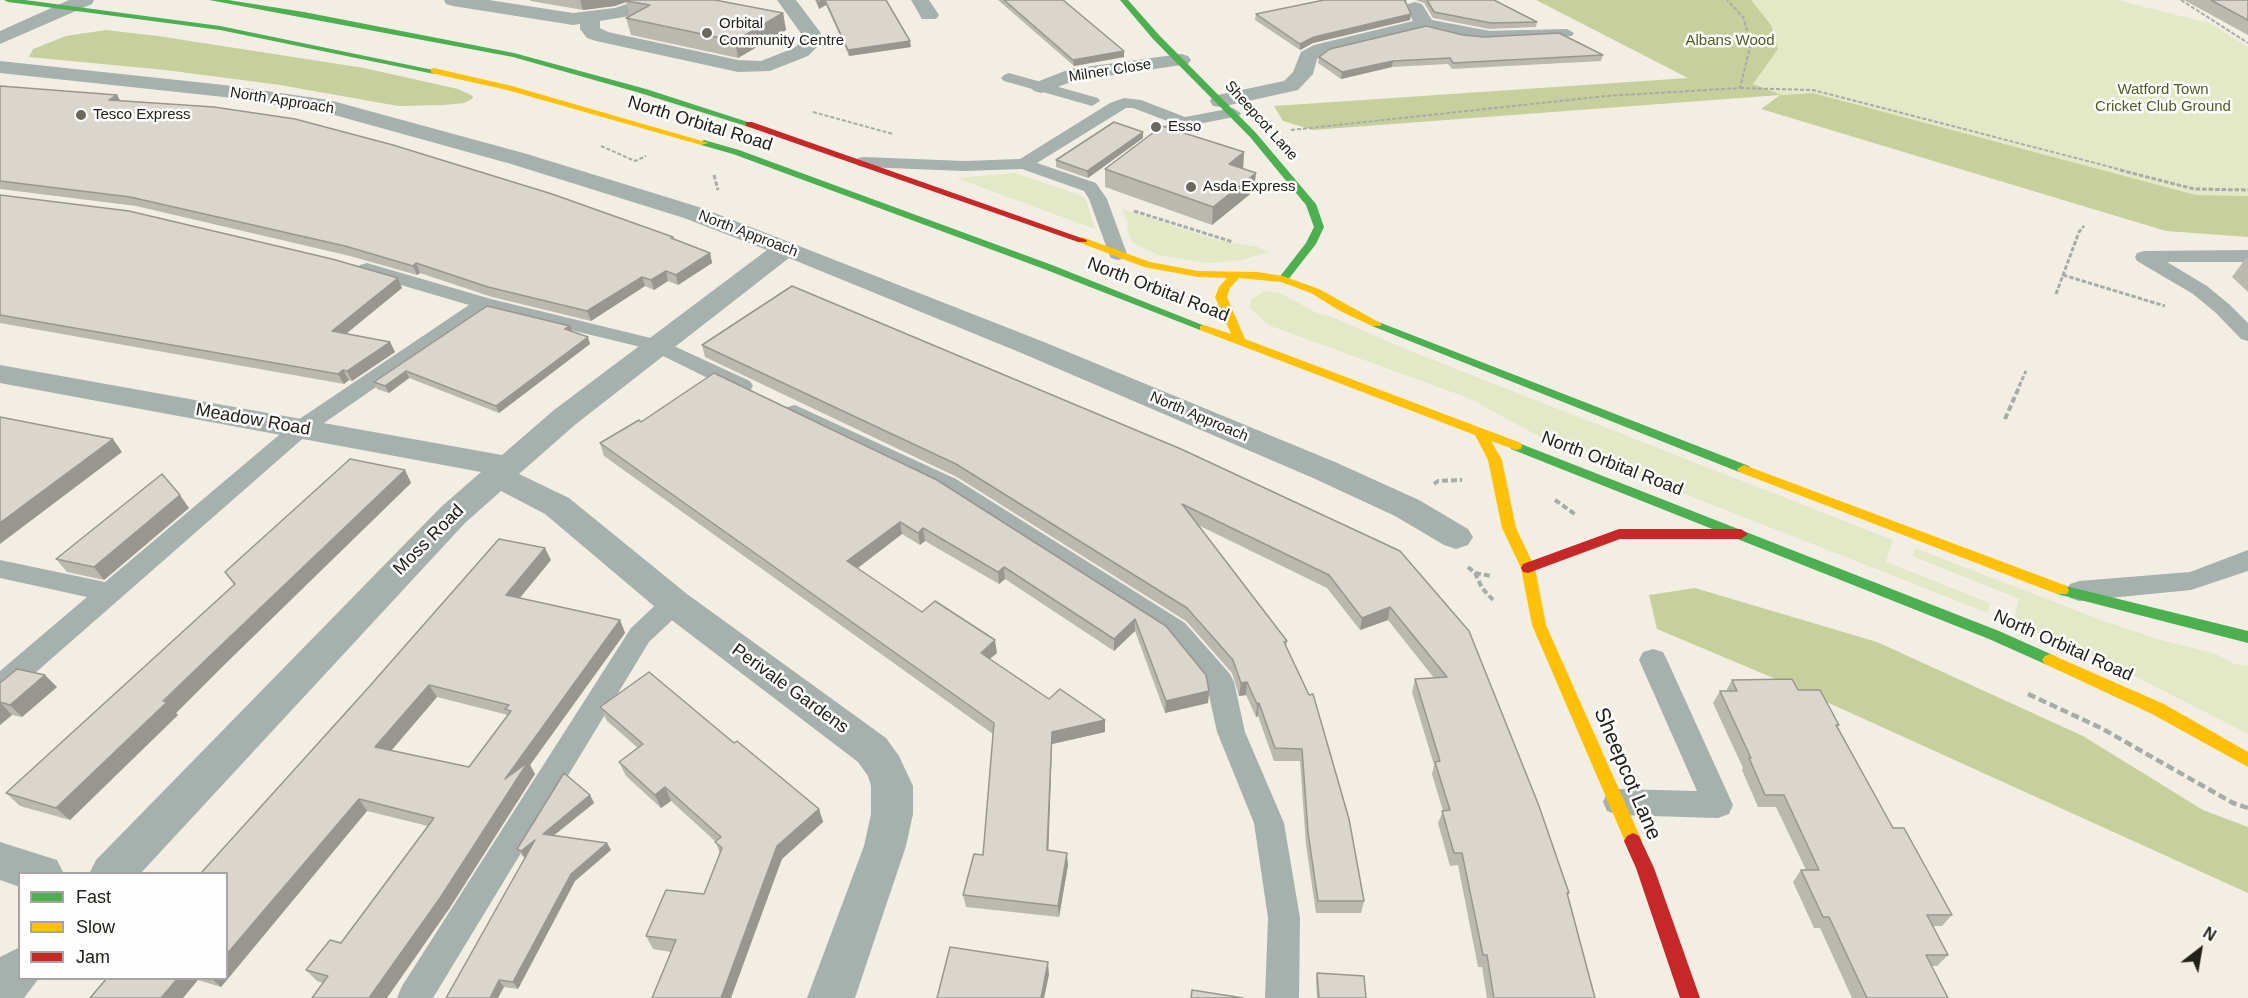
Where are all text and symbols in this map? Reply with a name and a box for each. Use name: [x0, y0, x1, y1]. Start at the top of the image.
place label: Orbital Community Centre: [719, 15, 844, 50]
marker: Orbital Community Centre: [700, 26, 714, 40]
park label: Albans Wood: [1686, 32, 1774, 50]
street label: Milner Close: [1067, 56, 1153, 86]
street label: Sheepcot Lane: [1221, 77, 1301, 165]
park label: Watford Town Cricket Club Ground: [2095, 81, 2231, 116]
street label: North Approach: [229, 84, 335, 118]
street label: North Orbital Road: [625, 92, 775, 156]
place label: Tesco Express: [93, 106, 191, 124]
marker: Tesco Express: [74, 108, 88, 122]
place label: Esso: [1168, 118, 1201, 136]
marker: Esso: [1149, 120, 1163, 134]
place label: Asda Express: [1203, 178, 1296, 196]
marker: Asda Express: [1184, 180, 1198, 194]
street label: North Approach: [696, 207, 800, 261]
street label: North Orbital Road: [1084, 253, 1232, 327]
street label: North Approach: [1147, 388, 1251, 446]
street label: Meadow Road: [194, 399, 312, 441]
street label: North Orbital Road: [1538, 427, 1686, 501]
street label: Moss Road: [389, 500, 469, 580]
street label: North Orbital Road: [1990, 606, 2136, 686]
street label: Perivale Gardens: [727, 639, 853, 739]
street label: Sheepcot Lane: [1588, 704, 1666, 844]
legend: [18, 872, 228, 980]
text: Fast: [76, 887, 111, 907]
text: Slow: [76, 917, 115, 937]
north arrow: [2170, 920, 2230, 980]
text: N: [2200, 924, 2219, 944]
text: Jam: [76, 947, 110, 967]

